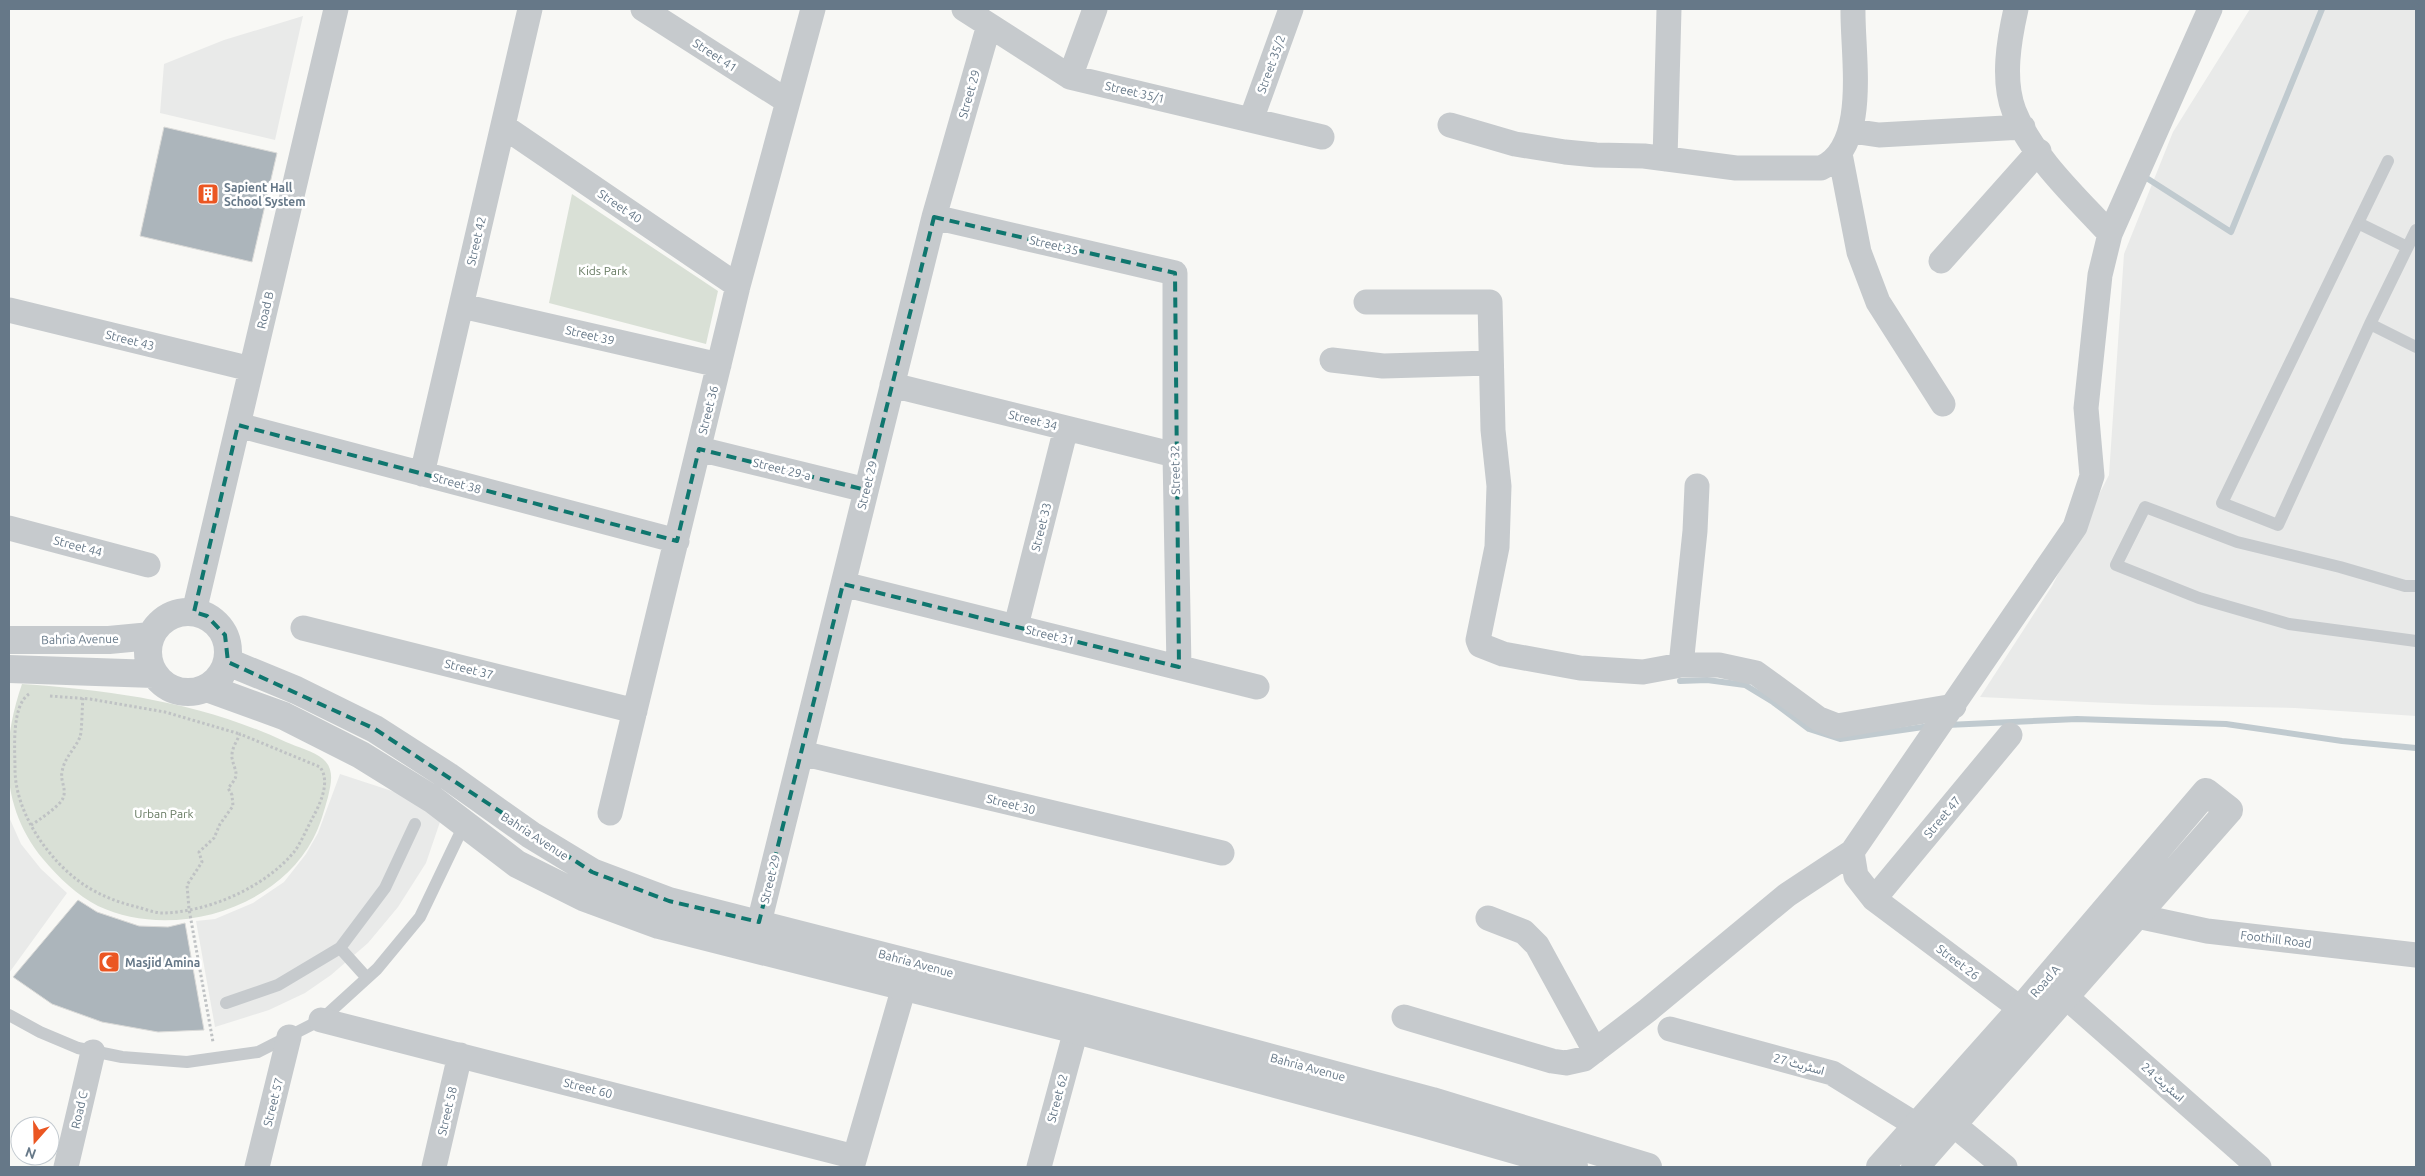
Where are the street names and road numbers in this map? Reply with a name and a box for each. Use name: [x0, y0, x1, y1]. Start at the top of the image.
street label: Street 35/2: [1254, 33, 1288, 95]
street label: Street 41: [691, 36, 739, 74]
street label: Street 29: [956, 68, 982, 120]
street label: Street 35/1: [1104, 79, 1166, 105]
street label: Street 40: [596, 187, 644, 225]
street label: Street 42: [464, 215, 488, 267]
street label: Street 35: [1028, 233, 1080, 257]
street label: Road B: [254, 290, 276, 330]
street label: Street 39: [564, 323, 616, 347]
street label: Street 43: [104, 328, 156, 352]
street label: Street 36: [696, 384, 720, 436]
street label: Street 34: [1007, 408, 1059, 432]
street label: Street 32: [1168, 445, 1182, 495]
street label: Street 29-a: [752, 456, 812, 482]
street label: Street 29: [855, 459, 879, 511]
street label: Street 38: [431, 470, 483, 496]
street label: Street 33: [1029, 501, 1053, 553]
street label: Street 44: [52, 533, 104, 559]
street label: Street 31: [1024, 623, 1076, 647]
street label: Bahria Avenue: [41, 632, 119, 646]
street label: Street 37: [443, 657, 495, 681]
street label: Street 30: [985, 792, 1037, 816]
street label: Street 47: [1921, 794, 1963, 840]
street label: Bahria Avenue: [499, 809, 571, 863]
street label: Street 29: [758, 853, 782, 905]
street label: Foothill Road: [2240, 928, 2312, 950]
street label: Street 26: [1934, 942, 1982, 982]
street label: Bahria Avenue: [877, 947, 955, 979]
street label: Road A: [2028, 962, 2063, 1000]
street label: Bahria Avenue: [1269, 1051, 1347, 1083]
street label: اسٹریٹ 27: [1772, 1051, 1826, 1079]
street label: اسٹریٹ 24: [2138, 1060, 2187, 1106]
street label: Street 62: [1044, 1072, 1070, 1124]
street label: Street 57: [261, 1076, 285, 1128]
street label: Street 60: [562, 1076, 614, 1100]
street label: Street 58: [435, 1085, 459, 1137]
street label: Road C: [68, 1090, 90, 1130]

